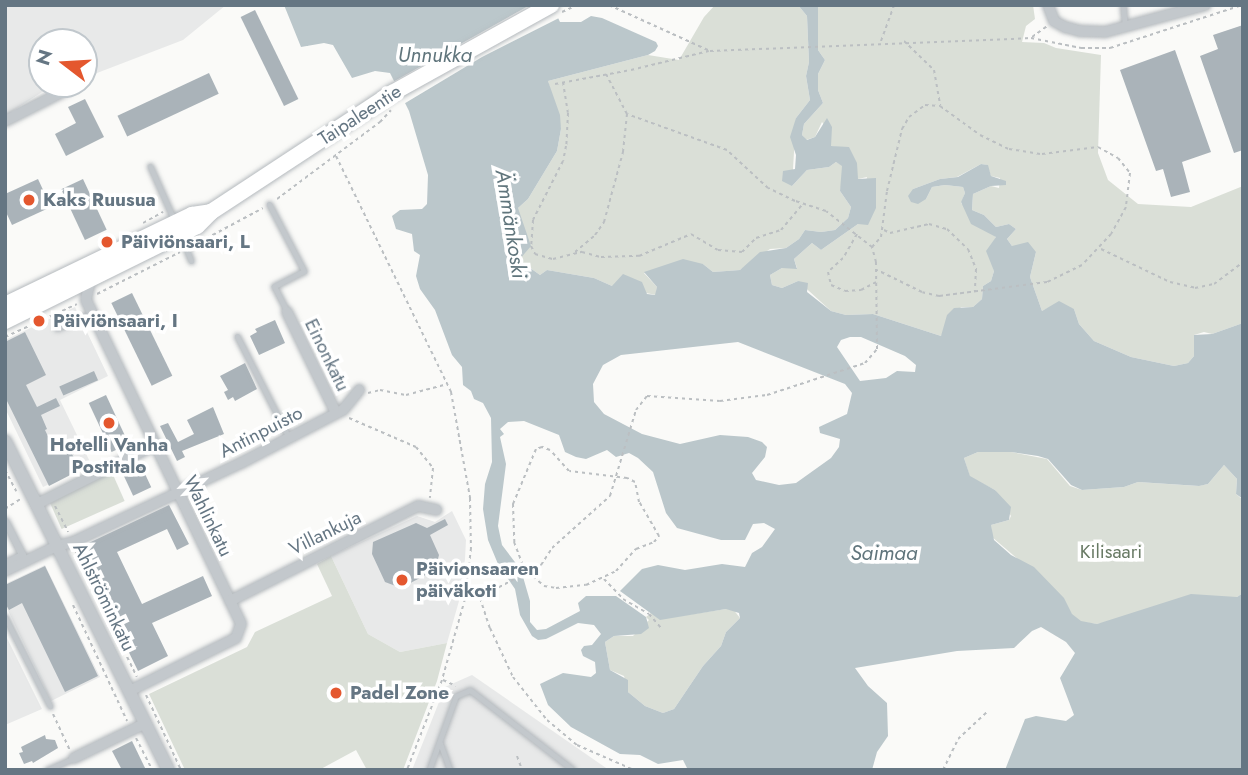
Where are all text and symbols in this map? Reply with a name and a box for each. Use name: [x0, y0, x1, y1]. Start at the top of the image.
north arrow: [28, 28, 98, 98]
water label: Unnukka: [398, 42, 472, 68]
text: N: [29, 46, 59, 68]
street label: Taipaleentie: [314, 80, 406, 150]
water label: Ämmänkoski: [490, 168, 532, 280]
place label: Kaks Ruusua: [43, 189, 156, 211]
marker: Kaks Ruusua: [21, 192, 37, 208]
place label: Päiviönsaari, L: [121, 231, 250, 253]
marker: Päiviönsaari, L: [99, 234, 115, 250]
place label: Päiviönsaari, I: [53, 310, 178, 332]
marker: Päiviönsaari, I: [31, 313, 47, 329]
street label: Einonkatu: [300, 315, 354, 395]
street label: Antinpuisto: [216, 401, 306, 463]
marker: Hotelli Vanha Postitalo: [101, 415, 117, 431]
place label: Hotelli Vanha Postitalo: [50, 434, 168, 478]
street label: Wahlinkatu: [179, 472, 237, 560]
street label: Villankuja: [285, 506, 365, 560]
street label: Ahlströminkatu: [68, 539, 140, 655]
water label: Saimaa: [850, 540, 918, 566]
park label: Kilisaari: [1080, 541, 1142, 563]
place label: Päivionsaaren päiväkoti: [416, 558, 539, 602]
marker: Päivionsaaren päiväkoti: [394, 572, 410, 588]
place label: Padel Zone: [350, 682, 449, 704]
marker: Padel Zone: [328, 685, 344, 701]

